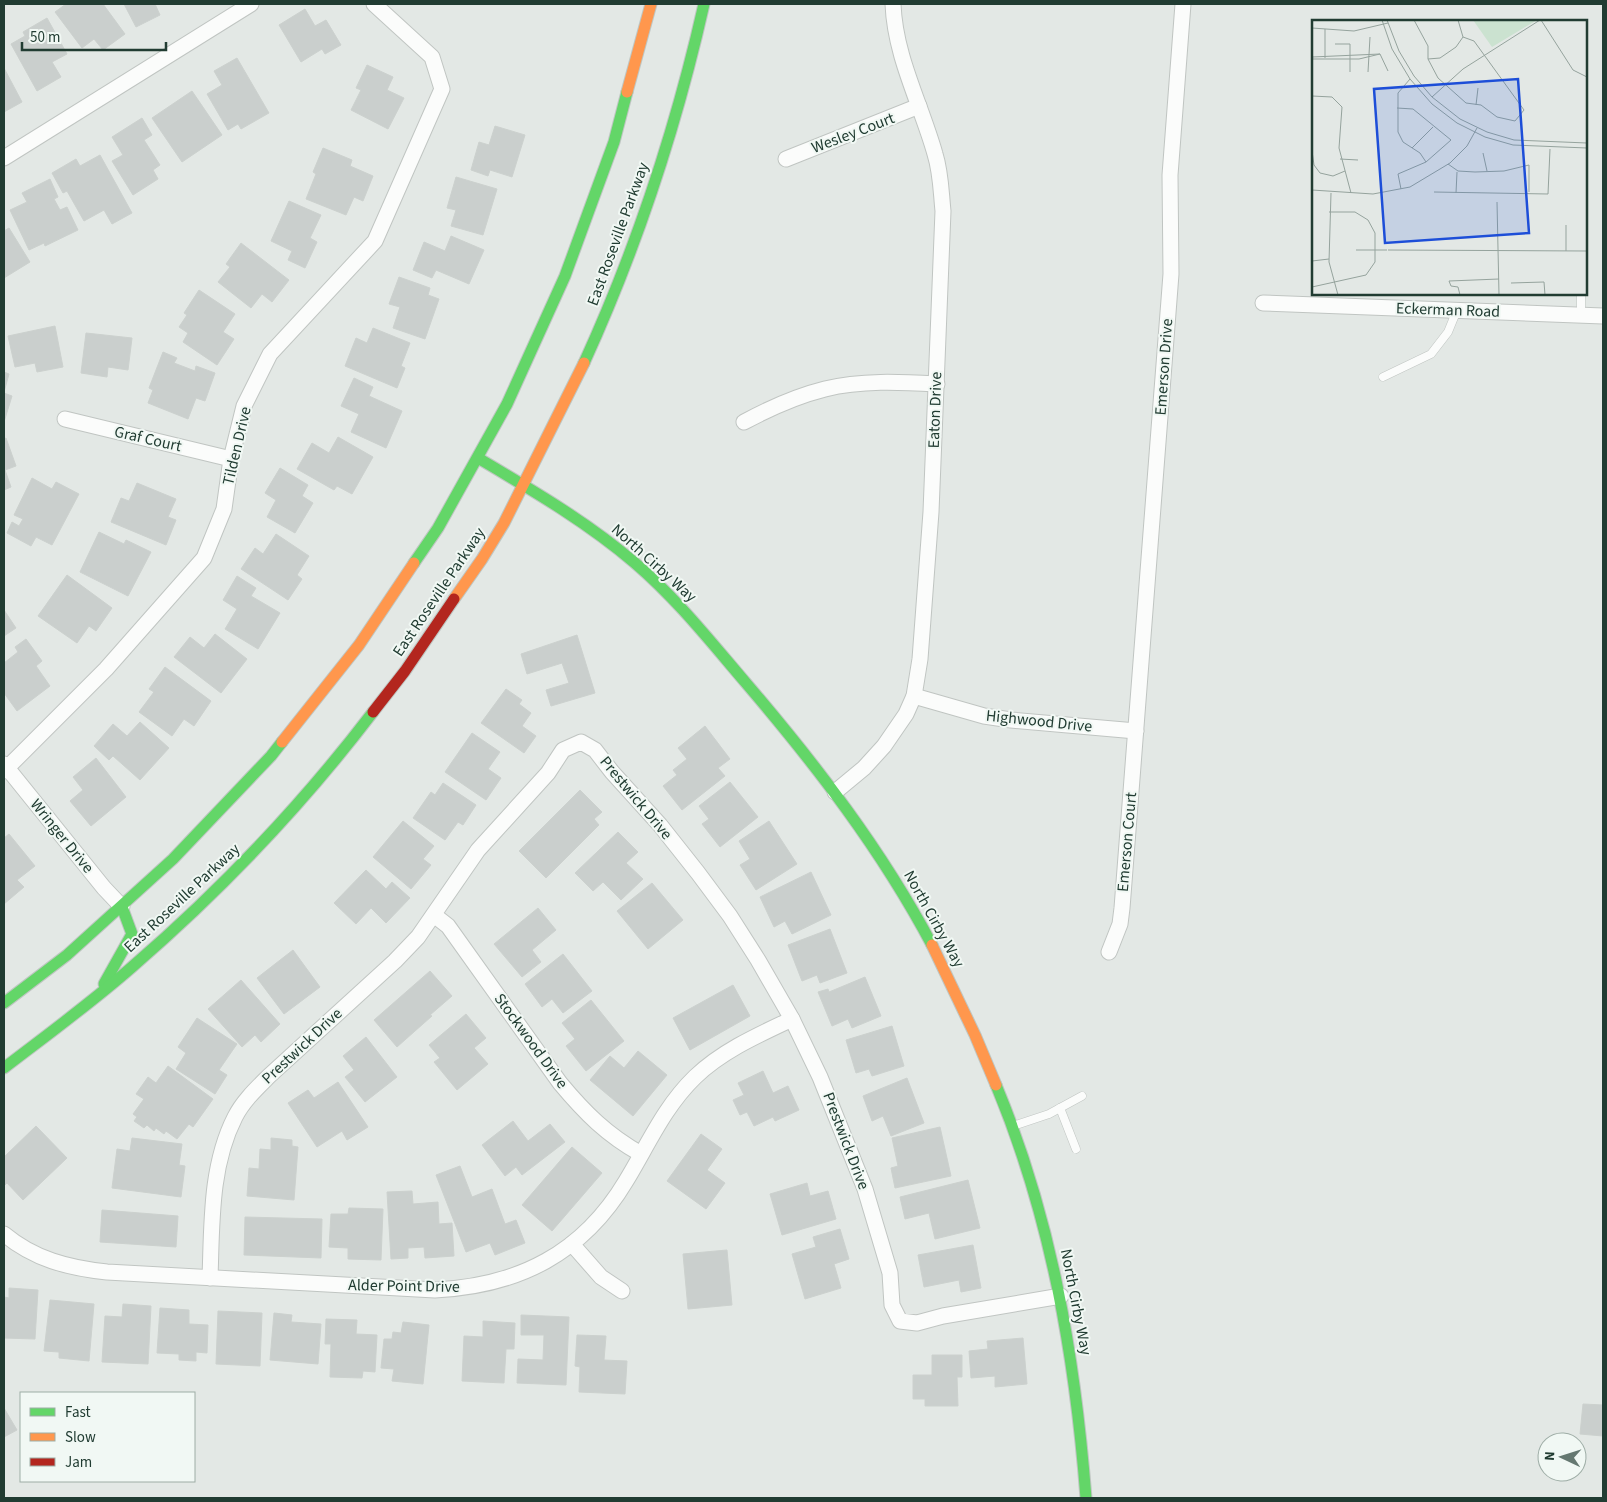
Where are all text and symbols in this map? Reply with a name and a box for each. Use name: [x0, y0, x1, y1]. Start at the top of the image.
scale bar: [22, 20, 166, 52]
inset map: [1312, 20, 1587, 295]
text: 50 m: [30, 27, 60, 48]
street label: Wesley Court: [808, 107, 898, 159]
street label: East Roseville Parkway: [582, 159, 654, 309]
street label: Eckerman Road: [1395, 297, 1501, 323]
street label: Emerson Drive: [1150, 318, 1178, 416]
street label: Eaton Drive: [923, 371, 947, 449]
street label: Tilden Drive: [217, 404, 257, 487]
street label: Graf Court: [112, 421, 184, 458]
street label: North Cirby Way: [607, 519, 702, 608]
street label: East Roseville Parkway: [388, 523, 491, 661]
street label: Highwood Drive: [985, 704, 1093, 738]
street label: Prestwick Drive: [595, 752, 677, 844]
street label: Emerson Court: [1112, 791, 1142, 893]
street label: Wringer Drive: [25, 794, 99, 878]
street label: East Roseville Parkway: [119, 838, 245, 958]
street label: North Cirby Way: [898, 867, 970, 972]
street label: Stockwood Drive: [489, 989, 573, 1093]
street label: Prestwick Drive: [257, 1003, 347, 1089]
street label: Prestwick Drive: [817, 1089, 875, 1193]
street label: North Cirby Way: [1055, 1247, 1097, 1358]
street label: Alder Point Drive: [348, 1274, 460, 1298]
legend: [20, 1392, 195, 1482]
text: Fast: [65, 1402, 91, 1423]
text: Slow: [65, 1427, 96, 1448]
north arrow: [1537, 1432, 1587, 1482]
text: N: [1540, 1451, 1560, 1462]
text: Jam: [65, 1452, 92, 1473]

